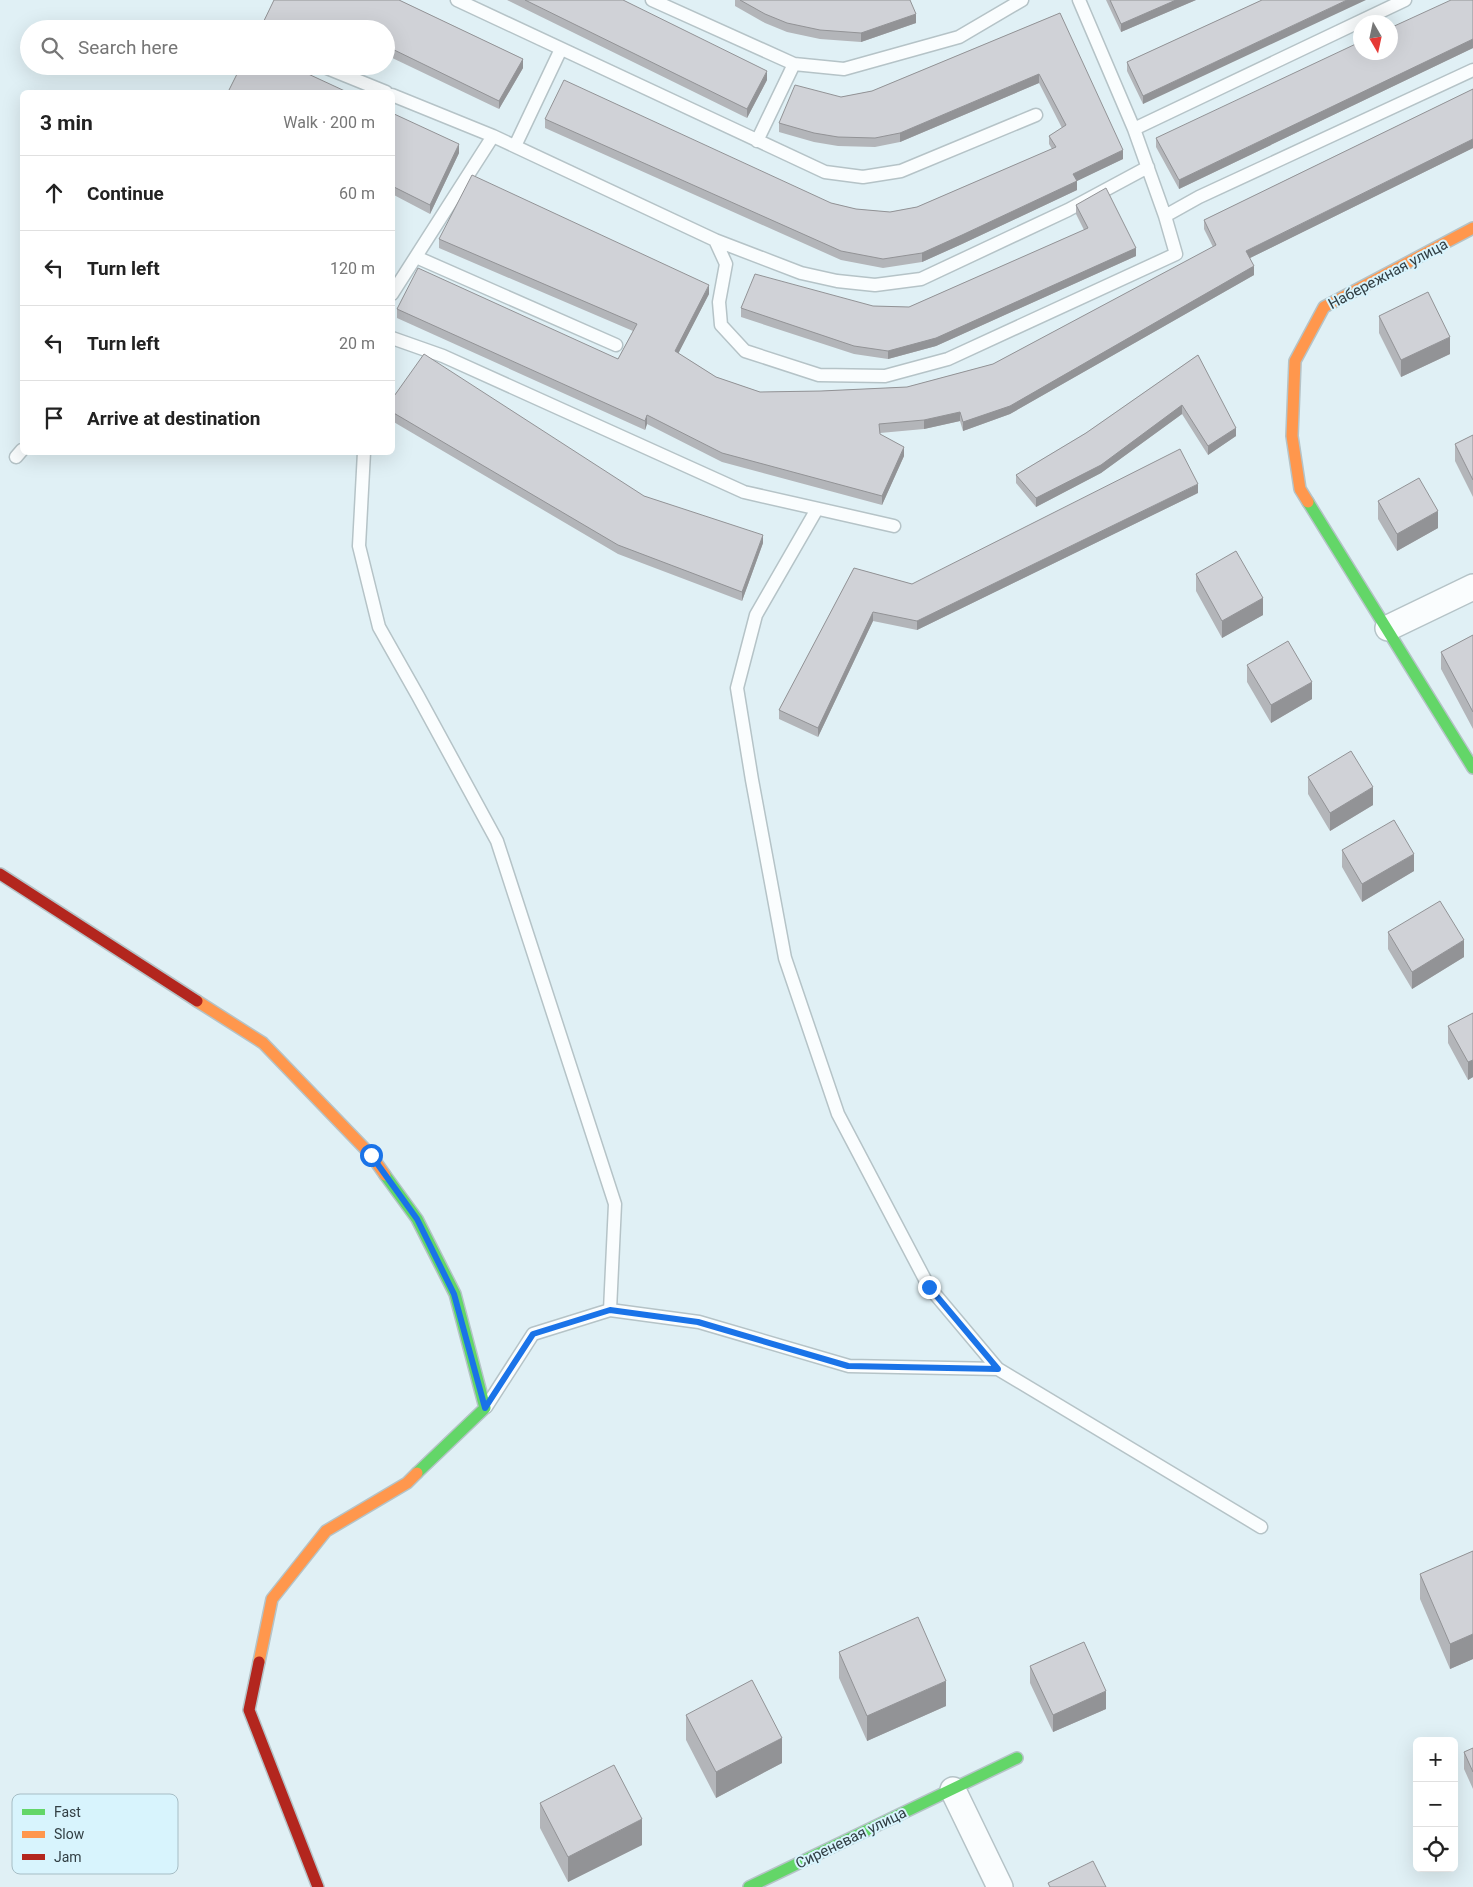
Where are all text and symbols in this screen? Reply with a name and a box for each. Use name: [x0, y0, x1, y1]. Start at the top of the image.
north arrow: [1353, 15, 1398, 60]
search box: [20, 20, 395, 75]
icon: search: [38, 34, 66, 62]
text: Search here: [78, 36, 178, 59]
text: 3 min: [40, 111, 93, 135]
text: Walk · 200 m: [283, 113, 375, 132]
icon: ahead: [40, 179, 68, 207]
text: Continue: [87, 182, 164, 205]
text: 60 m: [339, 184, 375, 203]
street label: Набережная улица: [1325, 235, 1451, 313]
icon: left: [40, 254, 68, 282]
text: Turn left: [87, 257, 160, 280]
text: 120 m: [330, 259, 375, 278]
icon: left: [40, 329, 68, 357]
text: Turn left: [87, 332, 160, 355]
text: 20 m: [339, 334, 375, 353]
icon: arrive: [40, 404, 68, 432]
text: Arrive at destination: [87, 407, 260, 430]
route start: [360, 1144, 383, 1167]
route end: [918, 1276, 941, 1299]
map controls: [1413, 1737, 1458, 1872]
button: +: [1413, 1737, 1458, 1782]
button: −: [1413, 1782, 1458, 1827]
legend: [12, 1794, 178, 1874]
street label: Сиреневая улица: [793, 1803, 909, 1873]
text: Fast: [54, 1804, 81, 1820]
text: Slow: [54, 1826, 85, 1842]
button: locate: [1413, 1827, 1458, 1872]
text: Jam: [54, 1849, 82, 1865]

